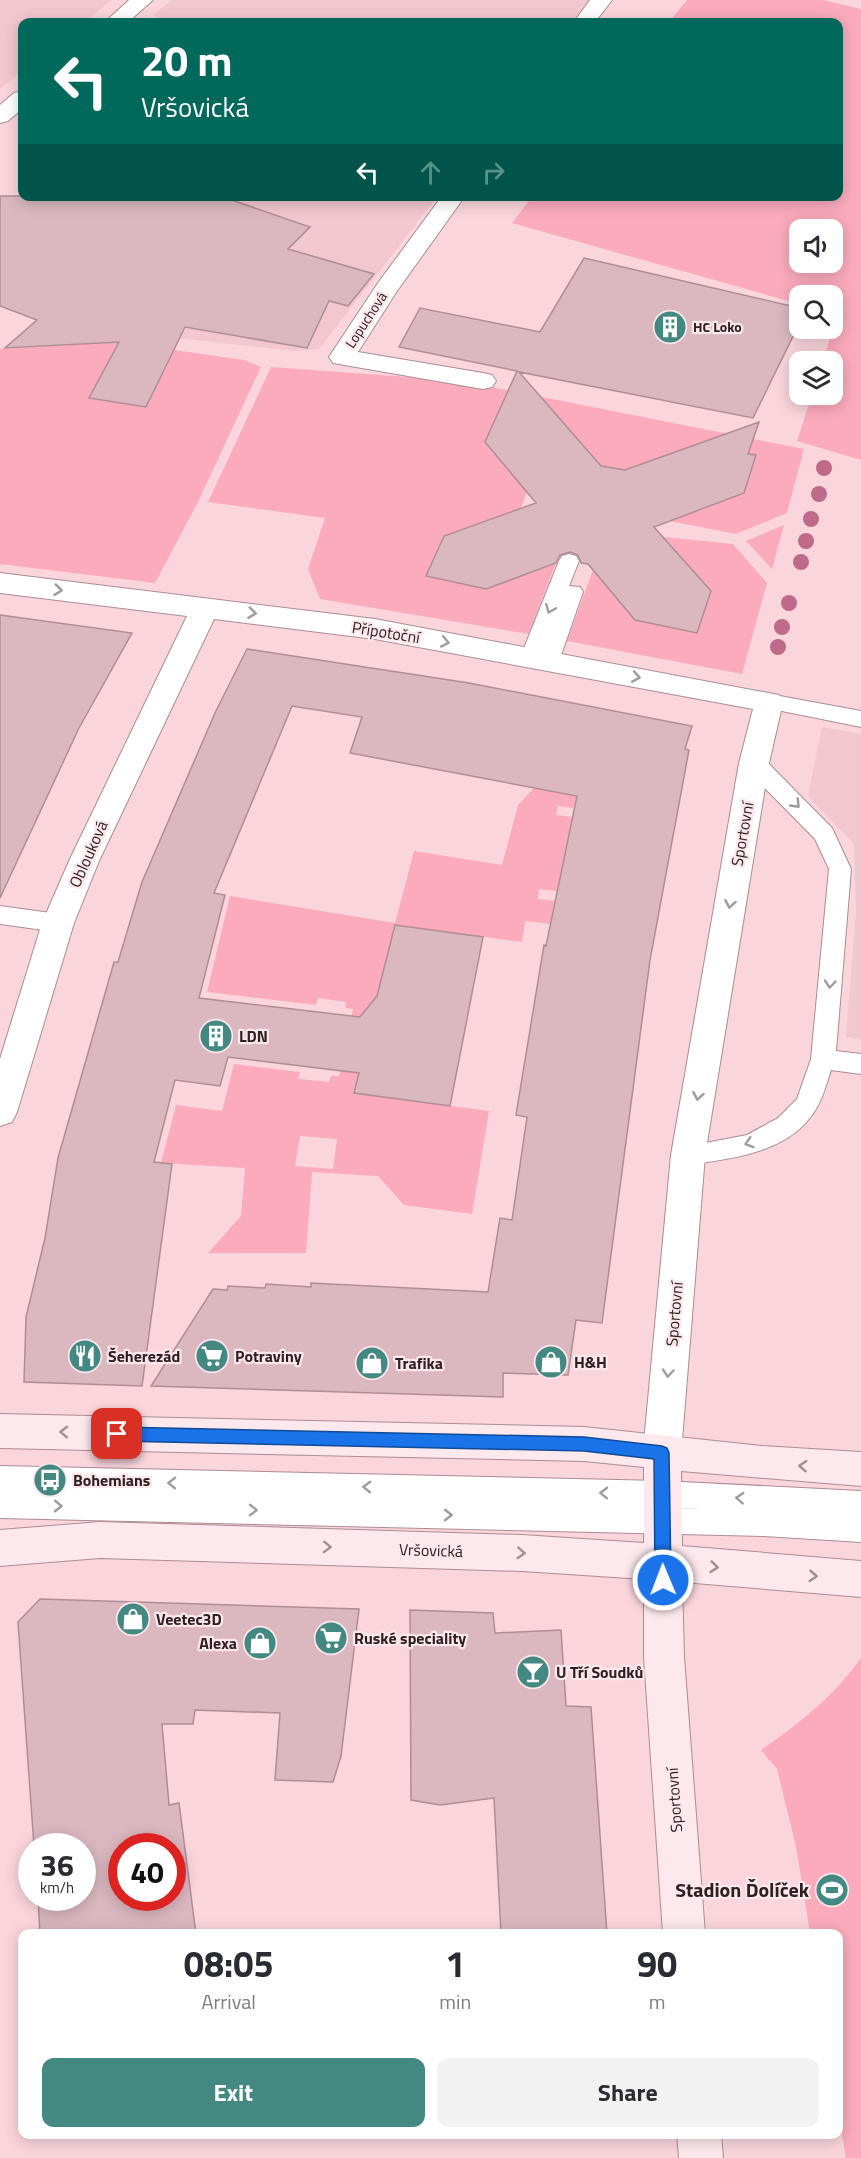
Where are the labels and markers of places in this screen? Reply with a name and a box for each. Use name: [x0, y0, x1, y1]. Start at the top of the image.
building icon: HC Loko: [652, 309, 688, 345]
place label: HC Loko: [693, 316, 742, 337]
building icon: LDN: [198, 1018, 234, 1054]
place label: LDN: [239, 1024, 268, 1048]
restaurant icon: Šeherezád: [67, 1338, 103, 1374]
supermarket icon: Potraviny: [194, 1338, 230, 1374]
place label: Šeherezád: [108, 1344, 180, 1368]
place label: Potraviny: [235, 1344, 302, 1368]
shop icon: H&H: [533, 1344, 569, 1380]
shop icon: Trafika: [354, 1345, 390, 1381]
place label: H&H: [574, 1350, 607, 1374]
place label: Trafika: [395, 1351, 443, 1375]
pin: [91, 1408, 142, 1459]
bus stop icon: Bohemians: [32, 1462, 68, 1498]
place label: Bohemians: [73, 1468, 150, 1492]
shop icon: Veetec3D: [115, 1601, 151, 1637]
place label: Veetec3D: [156, 1607, 222, 1631]
supermarket icon: Ruské speciality: [313, 1620, 349, 1656]
shop icon: Alexa: [242, 1625, 278, 1661]
place label: Ruské speciality: [354, 1626, 466, 1650]
place label: Alexa: [199, 1631, 237, 1655]
bar icon: U Tří Soudků: [515, 1654, 551, 1690]
place label: U Tří Soudků: [556, 1660, 643, 1684]
sports icon: Stadion Ďolíček: [814, 1872, 850, 1908]
place label: Stadion Ďolíček: [675, 1874, 810, 1905]

